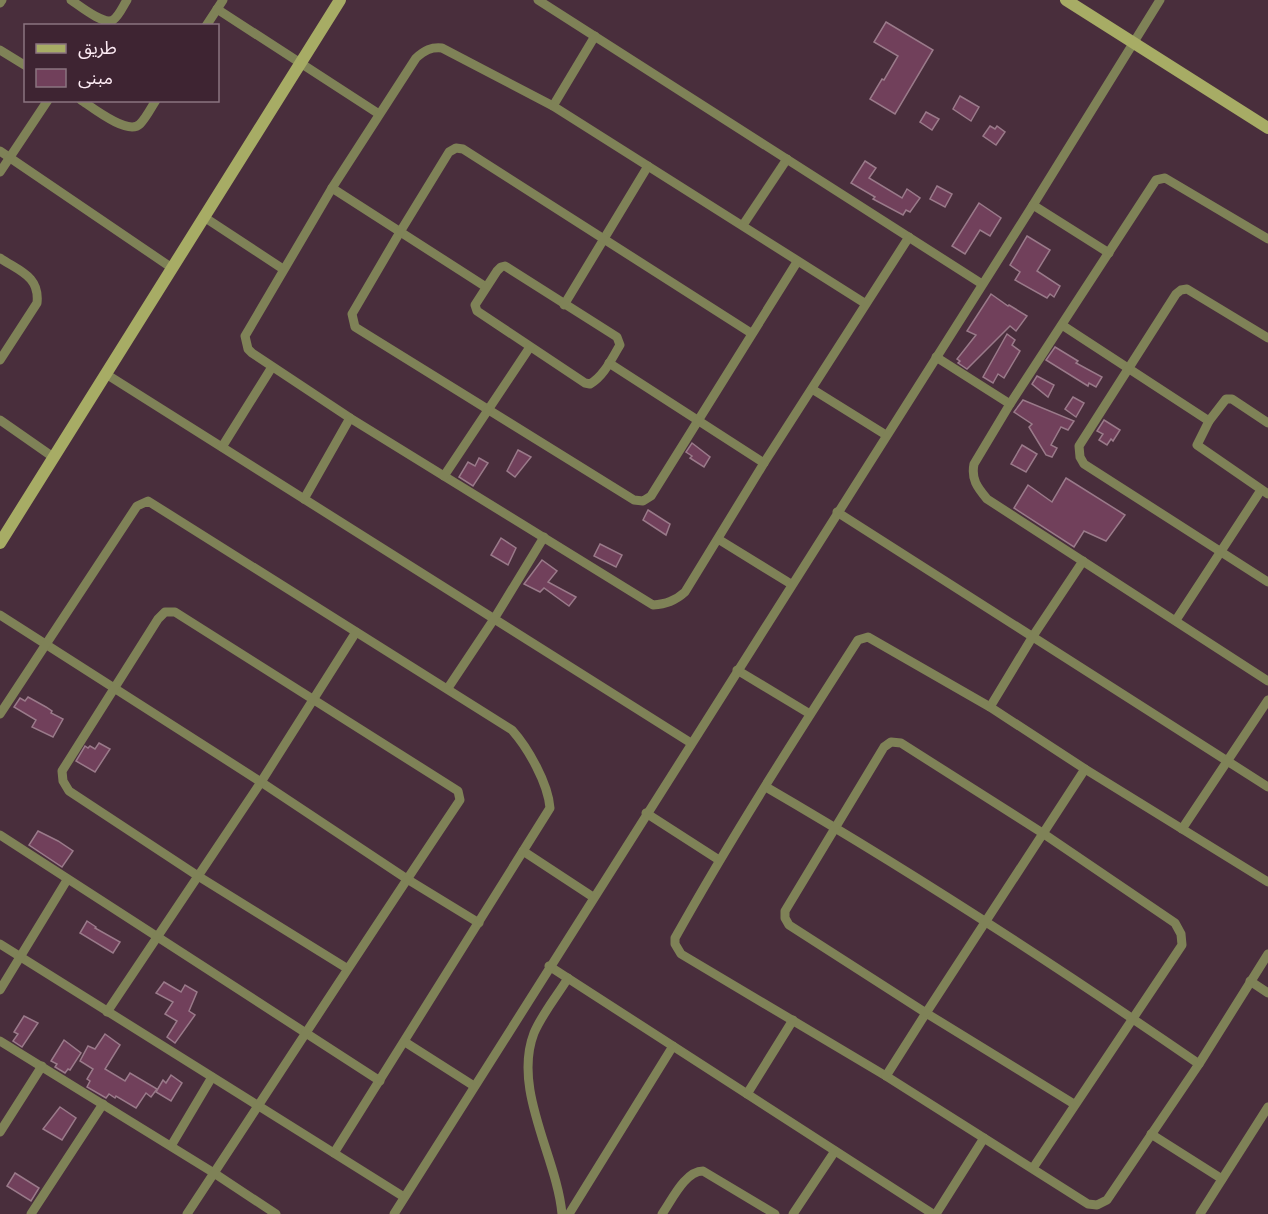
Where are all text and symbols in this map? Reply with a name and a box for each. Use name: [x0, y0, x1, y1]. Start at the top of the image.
legend: [24, 24, 219, 102]
text: طريق: [78, 35, 117, 60]
text: مبنى: [78, 65, 113, 90]

